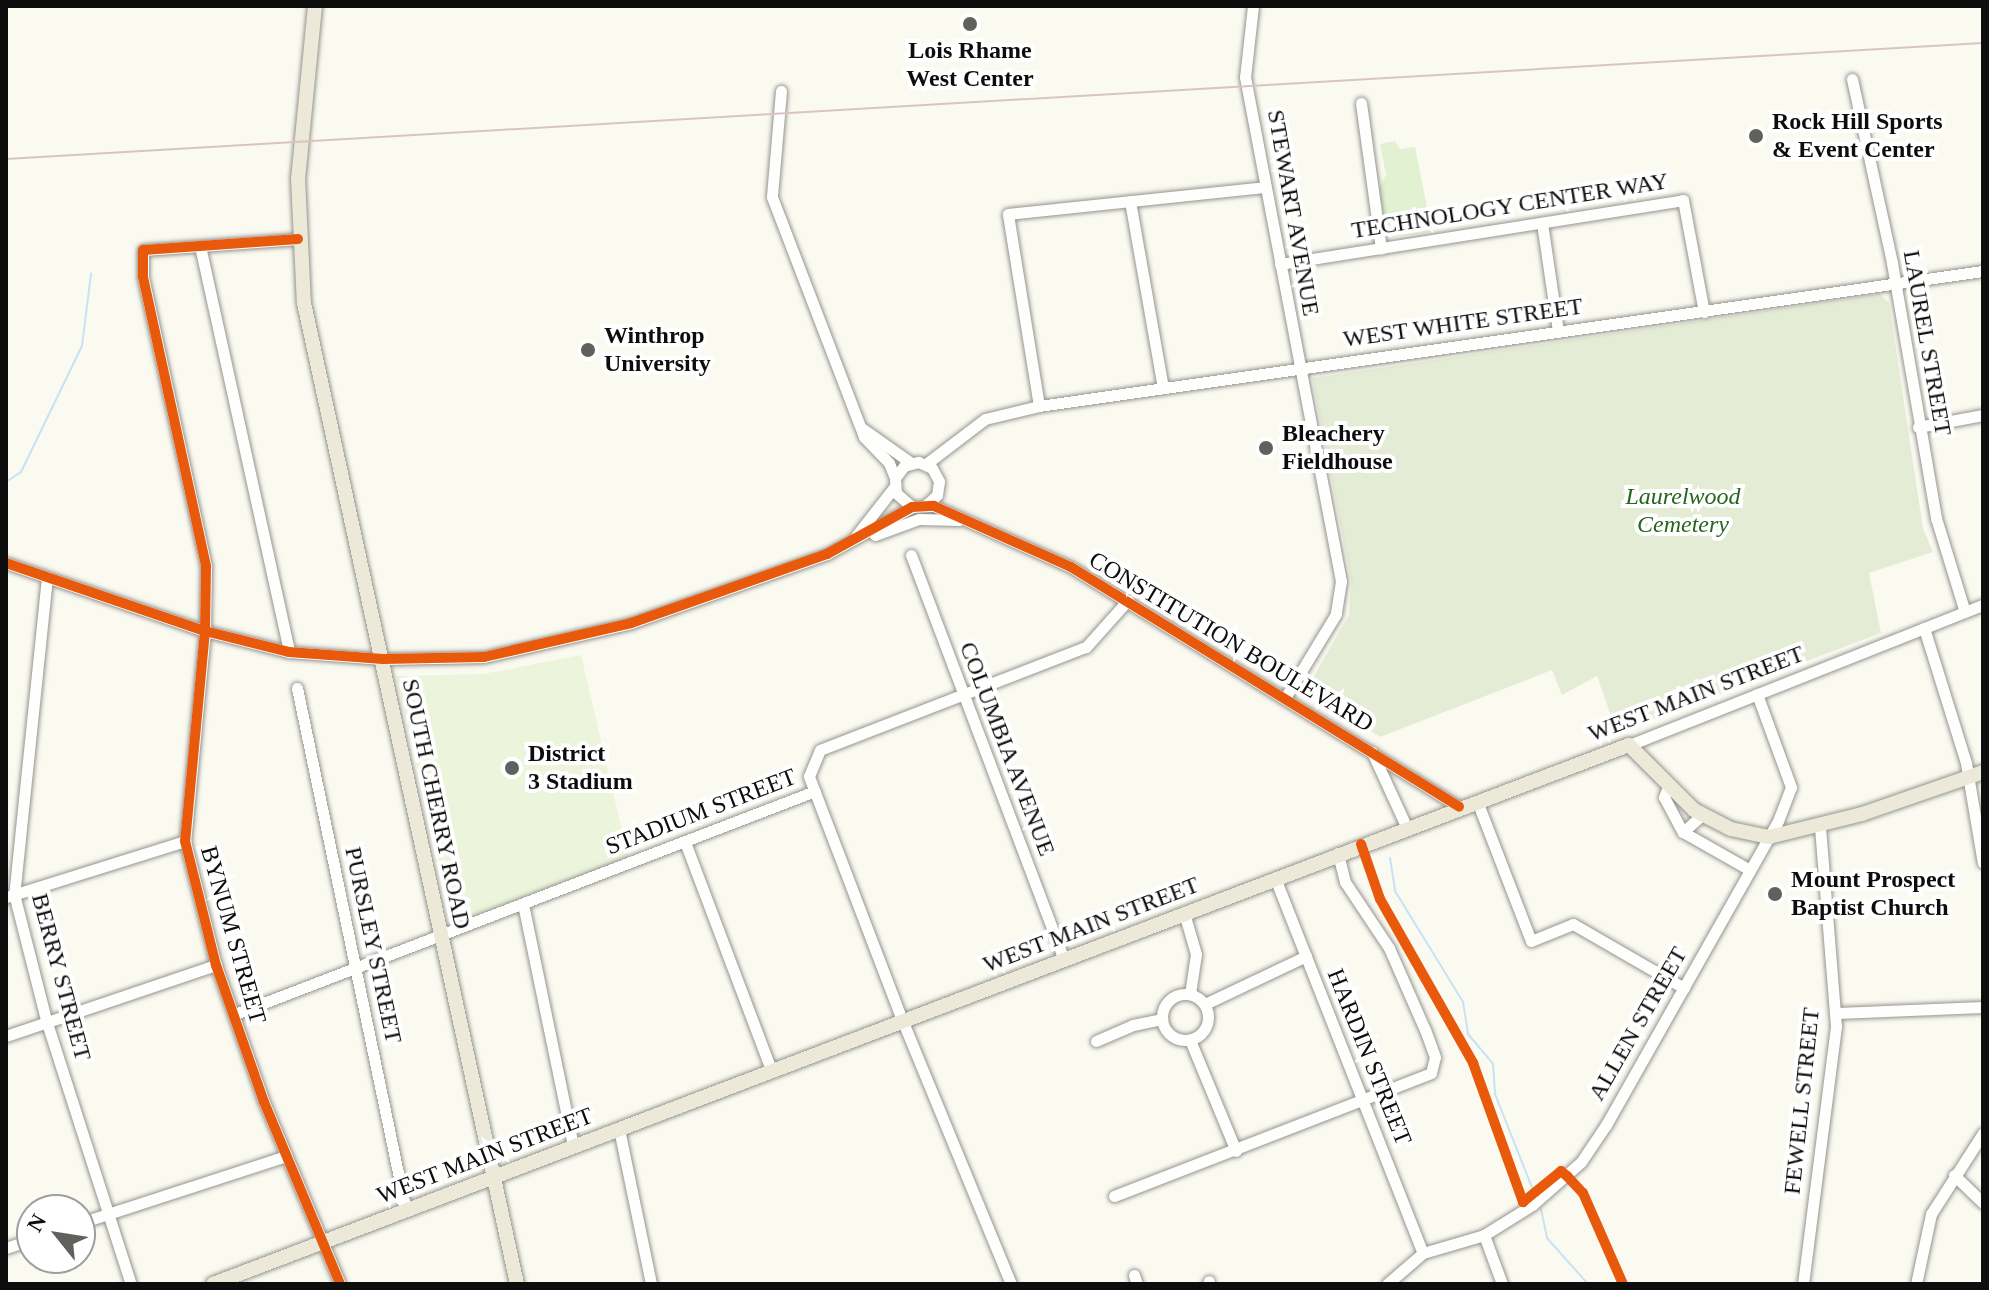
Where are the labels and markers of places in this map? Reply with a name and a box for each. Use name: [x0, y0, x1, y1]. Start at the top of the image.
marker: Lois Rhame West Center: [961, 15, 979, 33]
place label: Lois Rhame West Center: [906, 37, 1034, 93]
place label: Rock Hill Sports & Event Center: [1772, 108, 1943, 164]
marker: Rock Hill Sports & Event Center: [1747, 127, 1765, 145]
place label: Winthrop University: [604, 322, 711, 378]
marker: Winthrop University: [579, 341, 597, 359]
place label: Bleachery Fieldhouse: [1282, 420, 1393, 476]
marker: Bleachery Fieldhouse: [1257, 439, 1275, 457]
place label: District 3 Stadium: [528, 740, 633, 796]
marker: District 3 Stadium: [503, 759, 521, 777]
place label: Mount Prospect Baptist Church: [1791, 866, 1955, 922]
marker: Mount Prospect Baptist Church: [1766, 885, 1784, 903]

